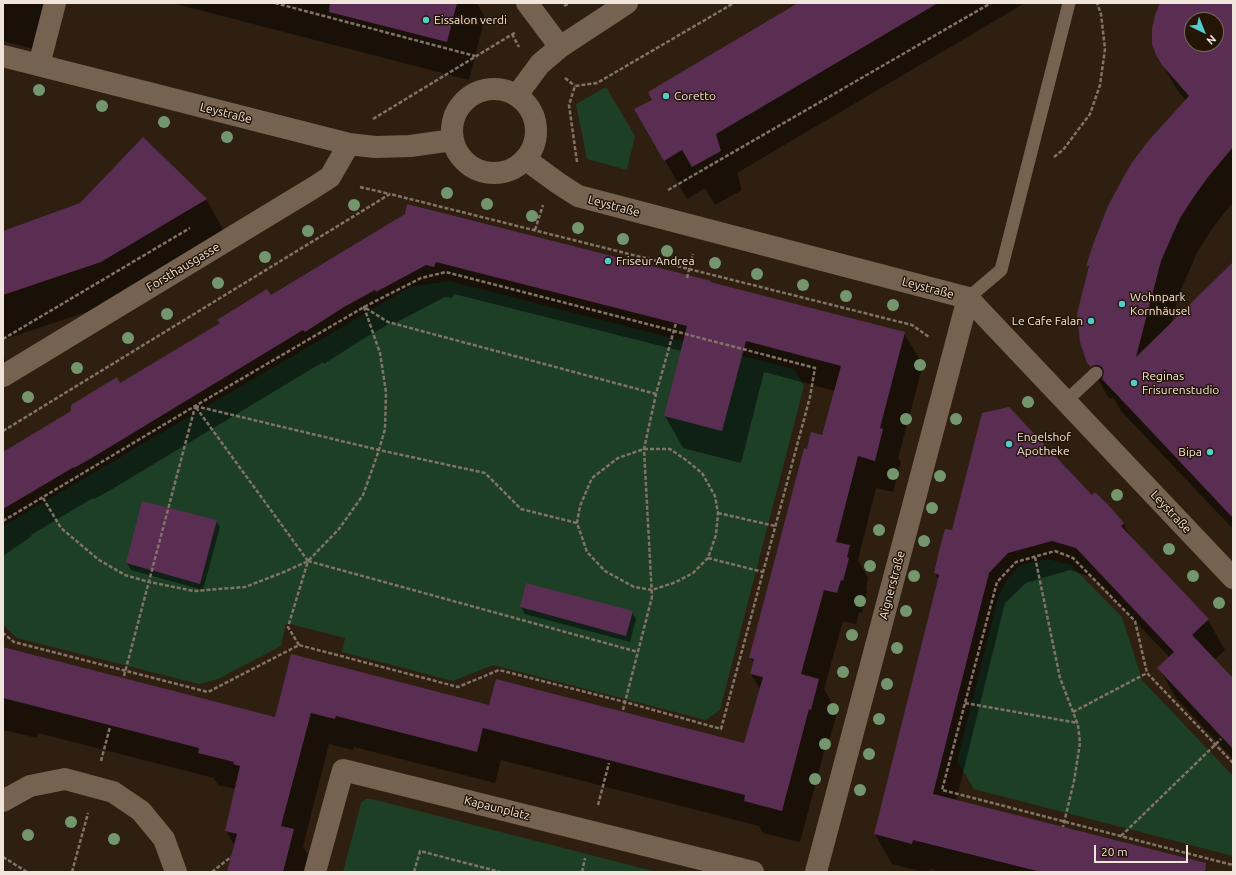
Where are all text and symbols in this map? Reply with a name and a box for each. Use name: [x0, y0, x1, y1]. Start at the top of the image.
north arrow: [1184, 12, 1224, 52]
place label: Eissalon verdi: [434, 13, 507, 27]
marker: Eissalon verdi: [421, 15, 431, 25]
text: N: [1204, 33, 1219, 47]
place label: Coretto: [674, 89, 716, 103]
marker: Coretto: [661, 91, 671, 101]
street label: Leystraße: [199, 100, 253, 126]
street label: Leystraße: [587, 192, 641, 220]
street label: Forsthausgasse: [144, 239, 222, 295]
place label: Friseur Andrea: [616, 254, 695, 268]
marker: Friseur Andrea: [603, 256, 613, 266]
street label: Leystraße: [901, 274, 955, 302]
place label: Wohnpark Kornhäusel: [1130, 290, 1190, 318]
marker: Wohnpark Kornhäusel: [1117, 299, 1127, 309]
place label: Le Cafe Falan: [1012, 314, 1083, 328]
marker: Le Cafe Falan: [1086, 316, 1096, 326]
place label: Reginas Frisurenstudio: [1142, 369, 1219, 397]
marker: Reginas Frisurenstudio: [1129, 378, 1139, 388]
place label: Engelshof Apotheke: [1017, 430, 1071, 458]
marker: Engelshof Apotheke: [1004, 439, 1014, 449]
place label: Bipa: [1178, 445, 1202, 459]
marker: Bipa: [1205, 447, 1215, 457]
street label: Leystraße: [1148, 488, 1194, 536]
street label: Aignerstraße: [876, 549, 908, 621]
street label: Kapaunplatz: [463, 793, 531, 823]
scale bar: [1096, 837, 1190, 863]
text: 20 m: [1101, 845, 1128, 858]

